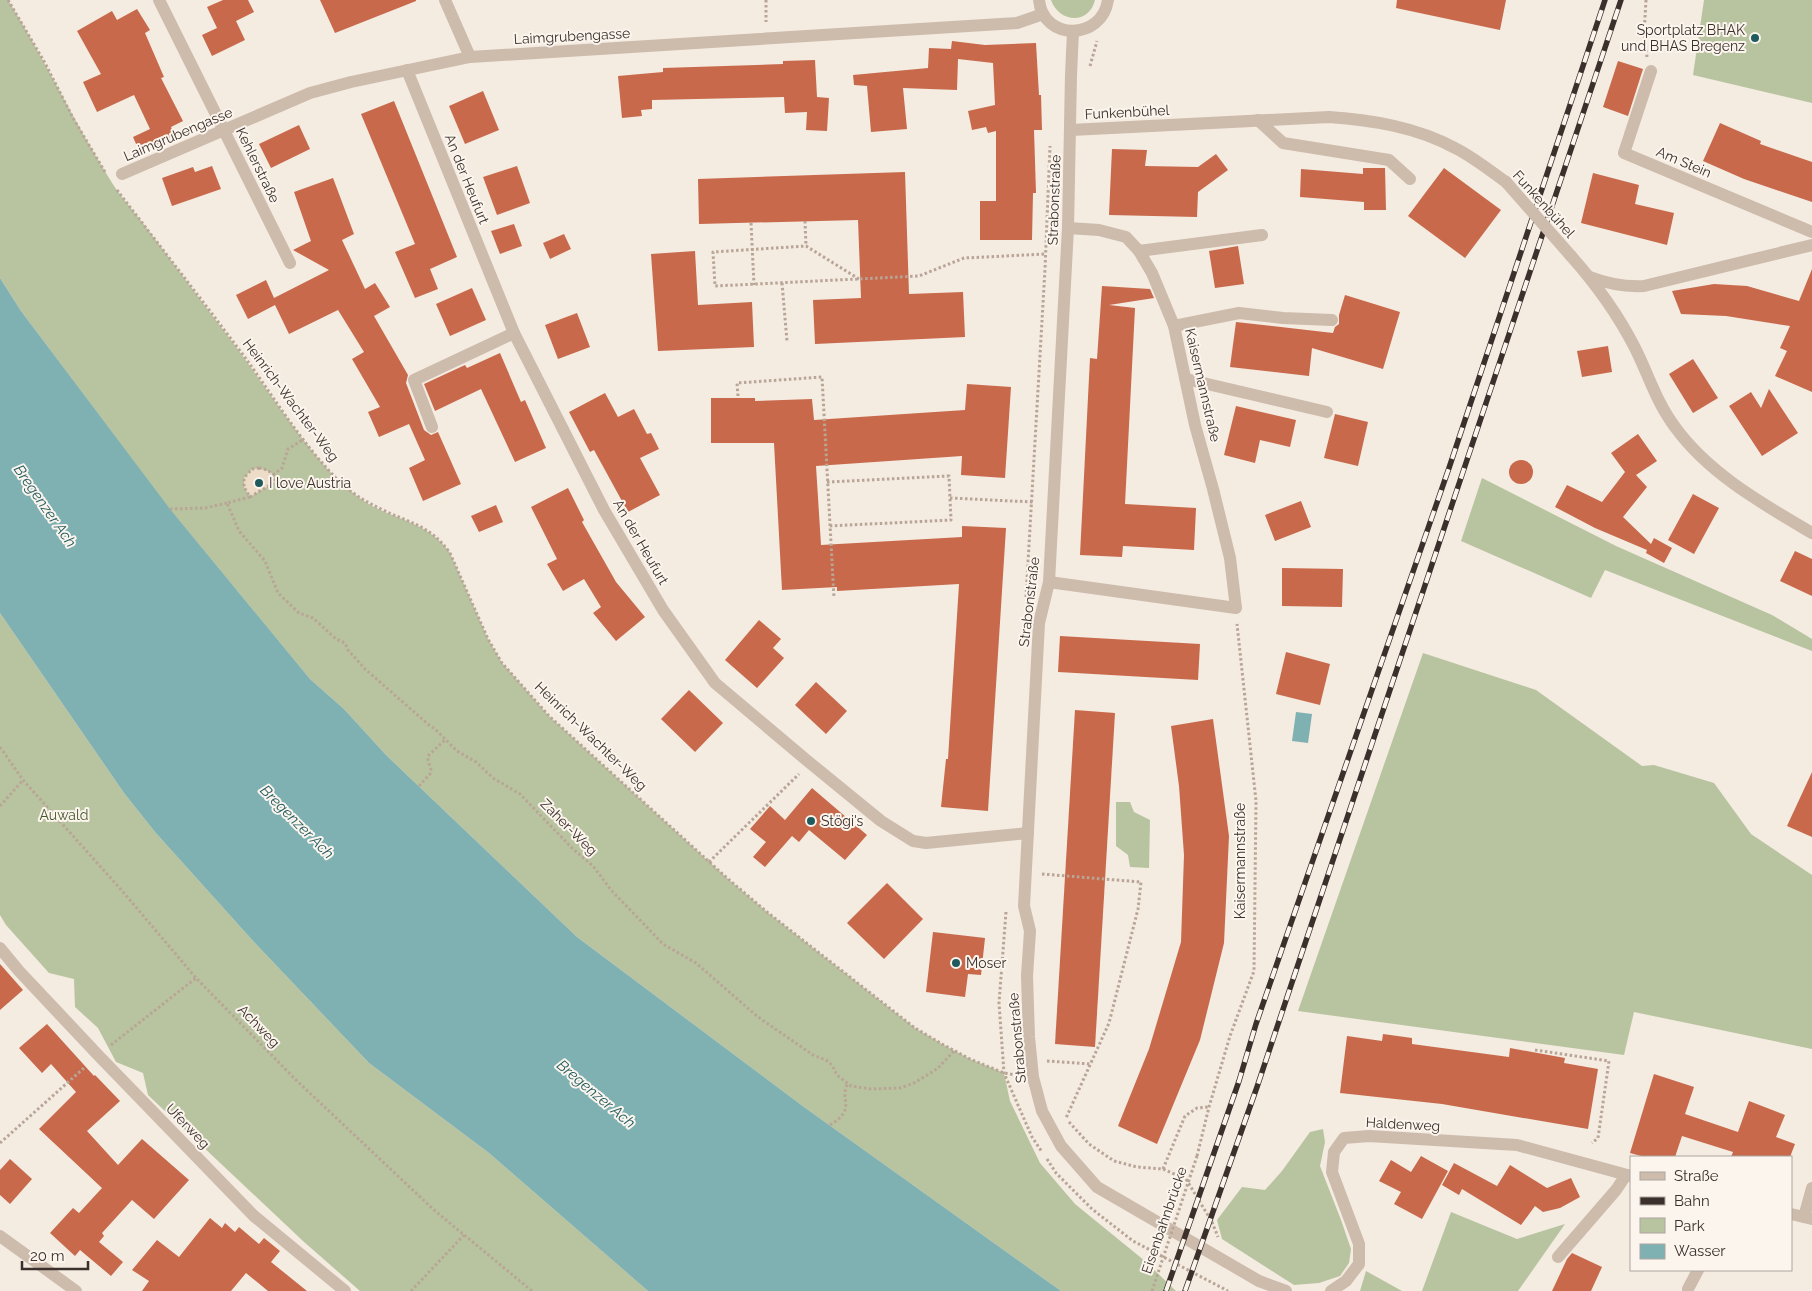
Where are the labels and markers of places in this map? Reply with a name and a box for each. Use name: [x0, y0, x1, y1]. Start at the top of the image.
place label: Sportplatz BHAK und BHAS Bregenz: [1621, 22, 1745, 54]
marker: Sportplatz BHAK und BHAS Bregenz: [1749, 32, 1761, 44]
place label: I love Austria: [269, 475, 351, 491]
marker: I love Austria: [253, 477, 265, 489]
place label: Stögi's: [821, 813, 864, 829]
marker: Stögi's: [805, 815, 817, 827]
place label: Moser: [966, 955, 1006, 971]
marker: Moser: [950, 957, 962, 969]

